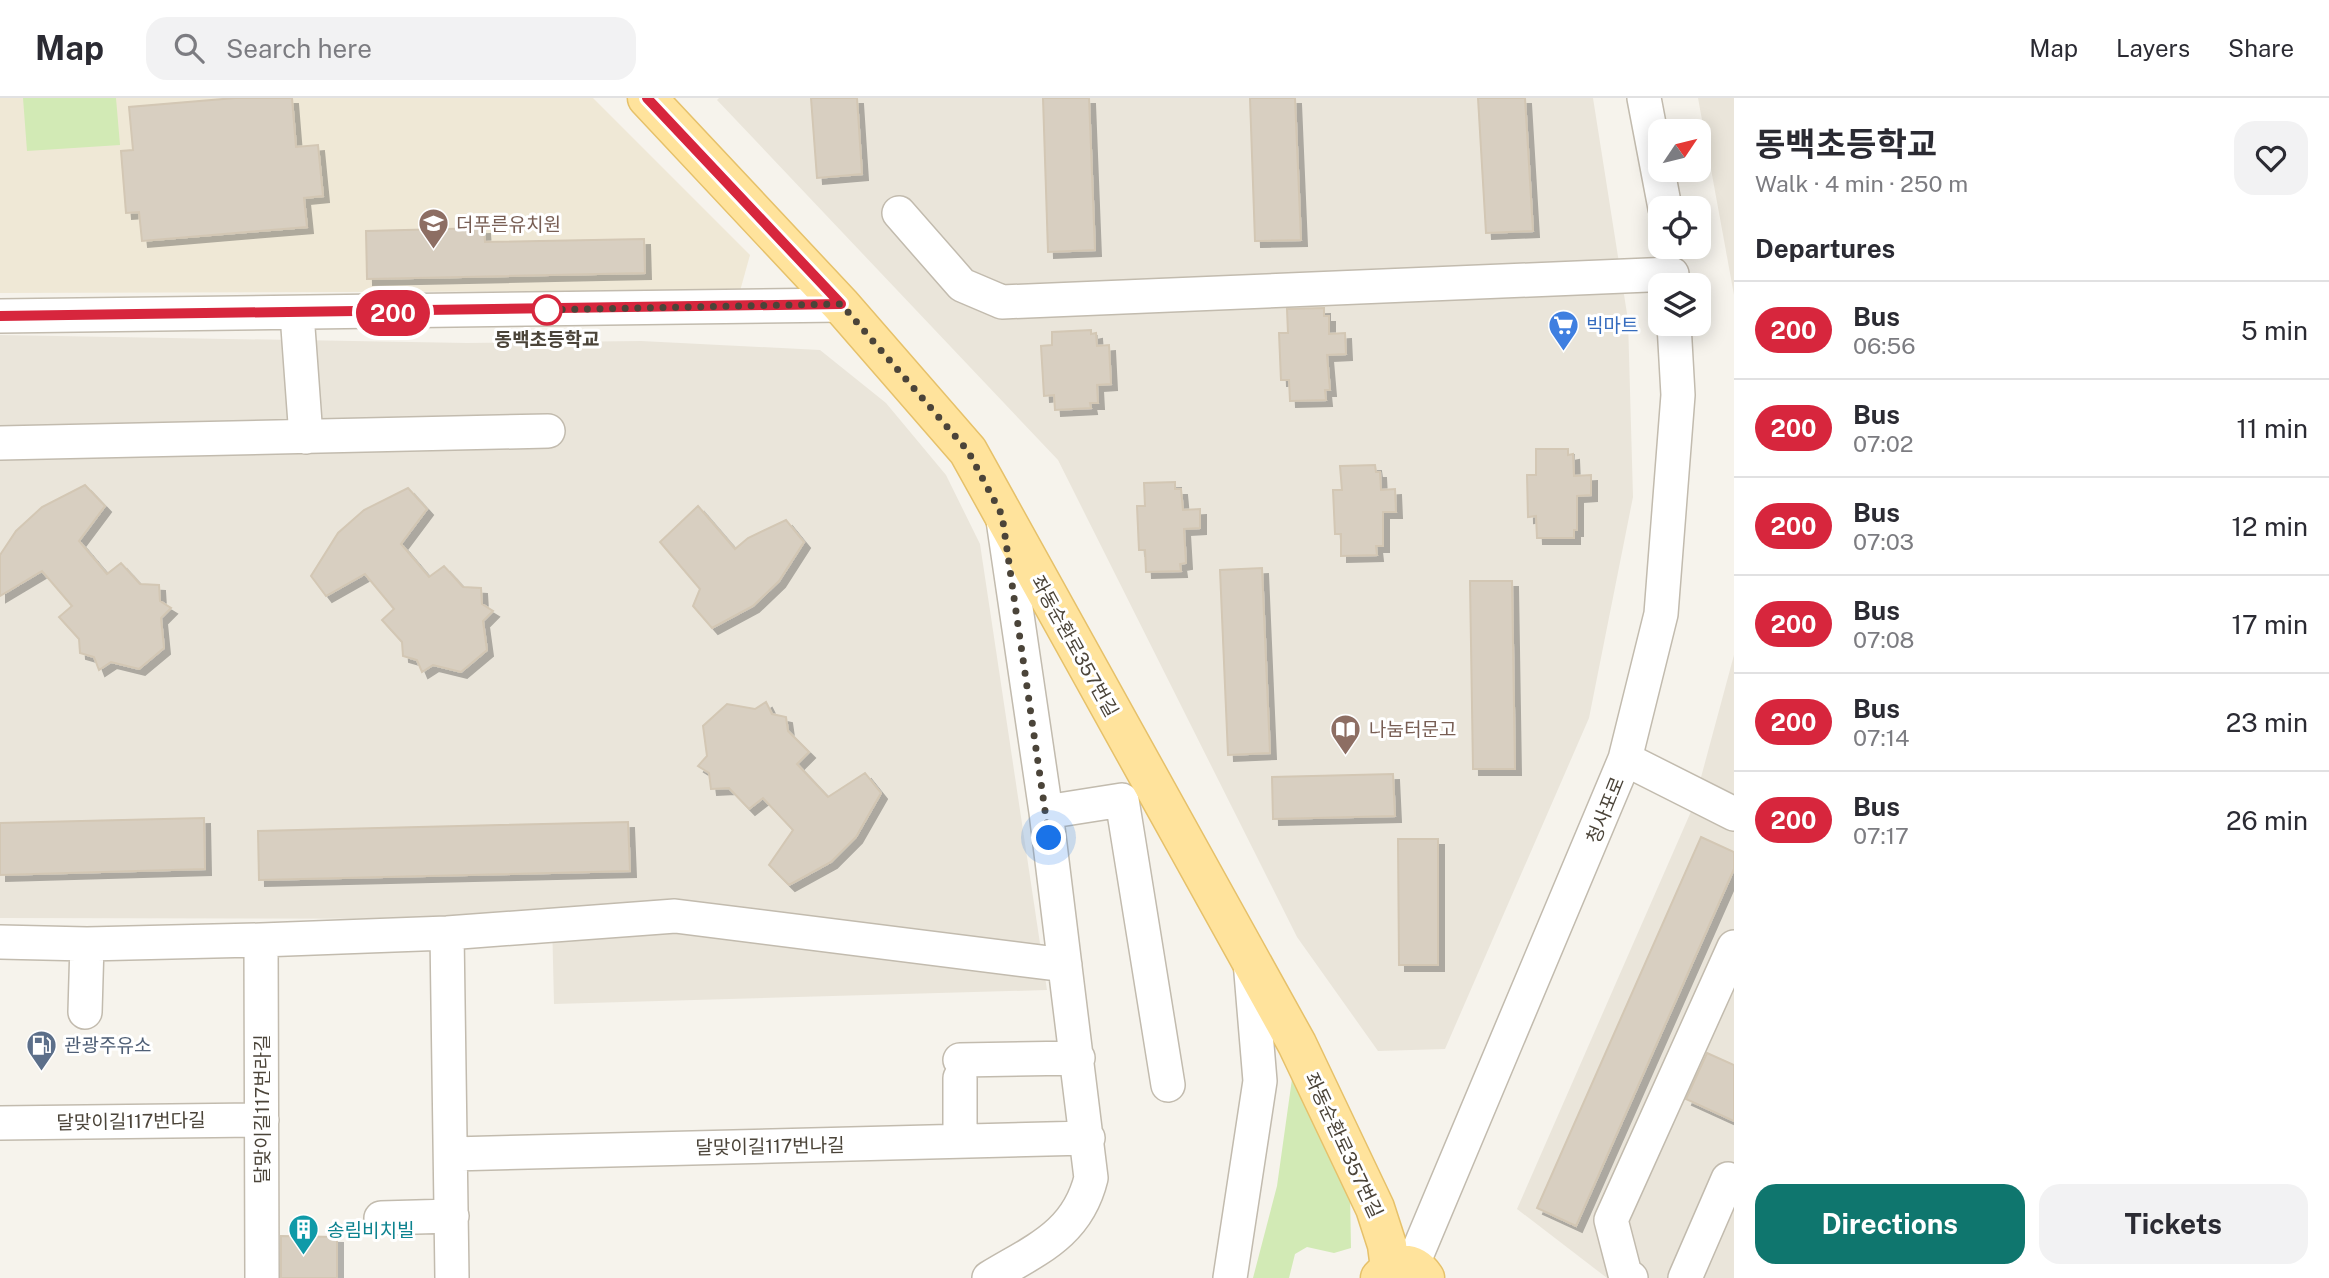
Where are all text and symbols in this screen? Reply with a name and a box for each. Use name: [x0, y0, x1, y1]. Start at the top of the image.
search box: [146, 17, 636, 80]
text: Map: [35, 29, 104, 67]
icon: search: [170, 29, 208, 67]
text: Search here: [226, 33, 372, 64]
text: Map: [2029, 34, 2078, 62]
text: Layers: [2116, 34, 2190, 62]
text: Share: [2228, 34, 2294, 62]
north arrow: [1648, 119, 1712, 182]
map controls: [1648, 119, 1711, 336]
button: heart: [2234, 121, 2308, 195]
text: 동백초등학교: [1755, 125, 1937, 163]
text: Walk · 4 min · 250 m: [1755, 170, 1968, 197]
button: locate: [1648, 196, 1711, 259]
school or university icon: 더푸른유치원: [416, 207, 450, 251]
place label: 더푸른유치원: [456, 213, 561, 235]
text: Departures: [1755, 233, 1895, 264]
button: layers: [1648, 273, 1711, 336]
line badge: 200: [353, 290, 433, 336]
marker: 동백초등학교: [532, 295, 562, 325]
text: 200: [370, 299, 416, 327]
text: Bus: [1853, 301, 1900, 332]
supermarket icon: 빅마트: [1546, 308, 1580, 352]
place label: 빅마트: [1586, 314, 1638, 336]
text: 5 min: [2241, 315, 2308, 346]
text: 200: [1770, 316, 1817, 344]
place label: 동백초등학교: [495, 328, 599, 350]
text: 06:56: [1853, 332, 1915, 359]
text: Bus: [1853, 399, 1900, 430]
text: 11 min: [2236, 413, 2308, 444]
text: 200: [1770, 414, 1817, 442]
text: 07:02: [1853, 430, 1913, 457]
text: Bus: [1853, 497, 1900, 528]
text: 12 min: [2232, 511, 2308, 542]
text: 200: [1770, 512, 1817, 540]
text: 07:03: [1853, 528, 1914, 555]
street label: 좌동순환로357번길: [1027, 572, 1123, 720]
text: Bus: [1853, 595, 1900, 626]
text: 17 min: [2231, 609, 2308, 640]
text: 200: [1770, 610, 1817, 638]
text: 07:08: [1853, 626, 1914, 653]
text: Bus: [1853, 693, 1900, 724]
text: 23 min: [2226, 707, 2308, 738]
text: 200: [1770, 708, 1817, 736]
library icon: 나눔터문고: [1329, 712, 1363, 756]
place label: 나눔터문고: [1369, 718, 1456, 740]
text: 07:14: [1853, 724, 1909, 751]
street label: 청사포로: [1582, 773, 1628, 847]
text: Bus: [1853, 791, 1900, 822]
text: 26 min: [2226, 805, 2308, 836]
text: 200: [1770, 806, 1817, 834]
your location: [1031, 820, 1066, 855]
text: 07:17: [1853, 822, 1909, 849]
fuel station icon: 관광주유소: [24, 1028, 58, 1072]
place label: 관광주유소: [64, 1034, 151, 1056]
street label: 달맞이길117번라길: [251, 1034, 273, 1184]
street label: 좌동순환로357번길: [1301, 1069, 1387, 1221]
street label: 달맞이길117번다길: [56, 1109, 206, 1133]
street label: 달맞이길117번나길: [695, 1134, 845, 1158]
button: Directions: [1755, 1184, 2025, 1264]
button: Tickets: [2039, 1184, 2308, 1264]
building icon: 송림비치빌: [287, 1213, 321, 1257]
place label: 송림비치빌: [327, 1219, 414, 1241]

